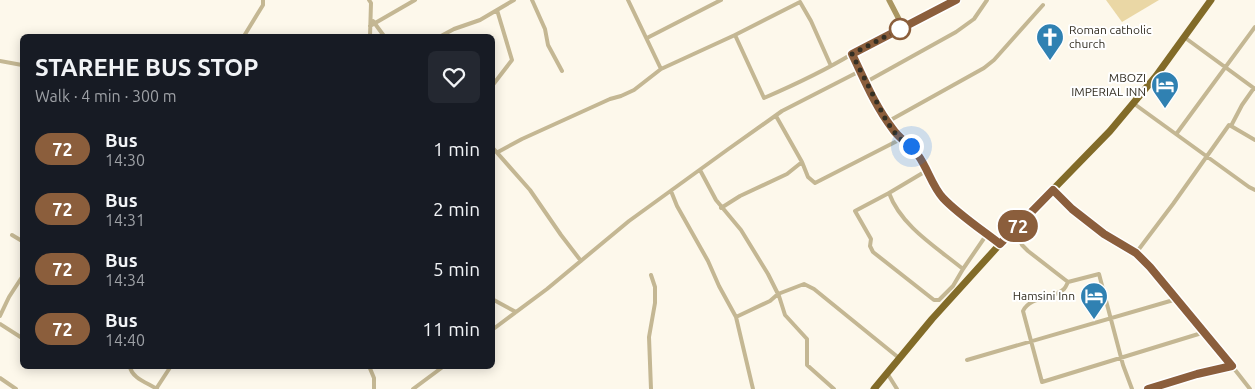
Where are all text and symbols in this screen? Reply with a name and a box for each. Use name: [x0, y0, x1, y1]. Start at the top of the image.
unlabelled marker: [889, 18, 911, 40]
church icon: Roman catholic church: [1035, 22, 1065, 61]
place label: Roman catholic church: [1069, 23, 1152, 50]
button: heart: [428, 51, 480, 103]
text: STAREHE BUS STOP: [35, 54, 258, 81]
hotel icon: MBOZI IMPERIAL INN: [1150, 70, 1180, 109]
place label: MBOZI IMPERIAL INN: [1071, 71, 1146, 98]
text: Walk · 4 min · 300 m: [35, 87, 177, 105]
text: Bus: [105, 129, 138, 151]
your location: [899, 134, 924, 159]
text: 1 min: [433, 138, 480, 160]
text: 72: [52, 139, 73, 159]
text: 14:30: [105, 151, 145, 169]
text: Bus: [105, 189, 138, 211]
text: 2 min: [433, 198, 480, 220]
text: 72: [52, 199, 73, 219]
line badge: 72: [996, 210, 1040, 242]
text: 14:31: [105, 211, 145, 229]
text: 72: [1008, 216, 1028, 236]
text: Bus: [105, 249, 138, 271]
text: 5 min: [433, 258, 480, 280]
text: 72: [52, 259, 73, 279]
text: 14:34: [105, 271, 145, 289]
hotel icon: Hamsini Inn: [1079, 281, 1109, 320]
place label: Hamsini Inn: [1013, 289, 1075, 302]
text: Bus: [105, 309, 138, 331]
text: 11 min: [422, 318, 480, 340]
text: 72: [52, 319, 73, 339]
text: 14:40: [105, 331, 145, 349]

